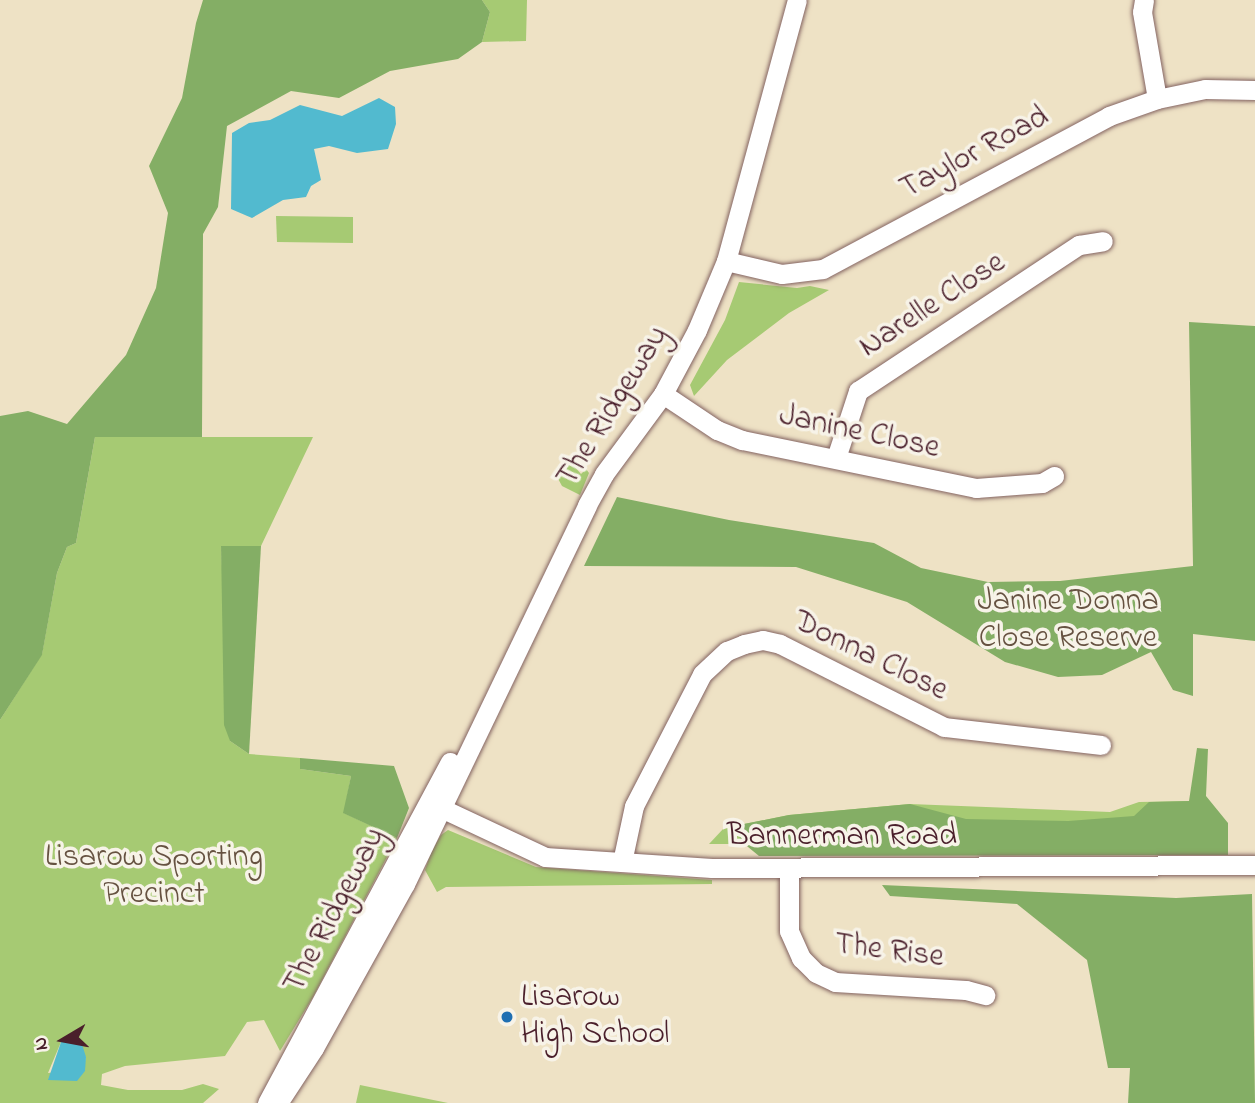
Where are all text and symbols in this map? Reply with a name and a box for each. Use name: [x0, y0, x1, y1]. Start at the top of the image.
street label: Taylor Road: [894, 99, 1056, 209]
street label: Narelle Close: [853, 245, 1013, 367]
street label: The Ridgeway: [549, 320, 679, 494]
street label: Janine Close: [775, 397, 943, 469]
park label: Janine Donna Close Reserve: [977, 584, 1159, 659]
street label: Donna Close: [786, 603, 954, 711]
street label: Bannerman Road: [727, 818, 957, 856]
street label: The Ridgeway: [276, 822, 396, 1000]
park label: Lisarow Sporting Precinct: [45, 840, 263, 915]
street label: The Rise: [832, 926, 946, 978]
place label: Lisarow High School: [521, 980, 669, 1055]
north arrow: [28, 1005, 98, 1075]
marker: Lisarow High School: [499, 1009, 515, 1025]
text: N: [27, 1035, 56, 1052]

